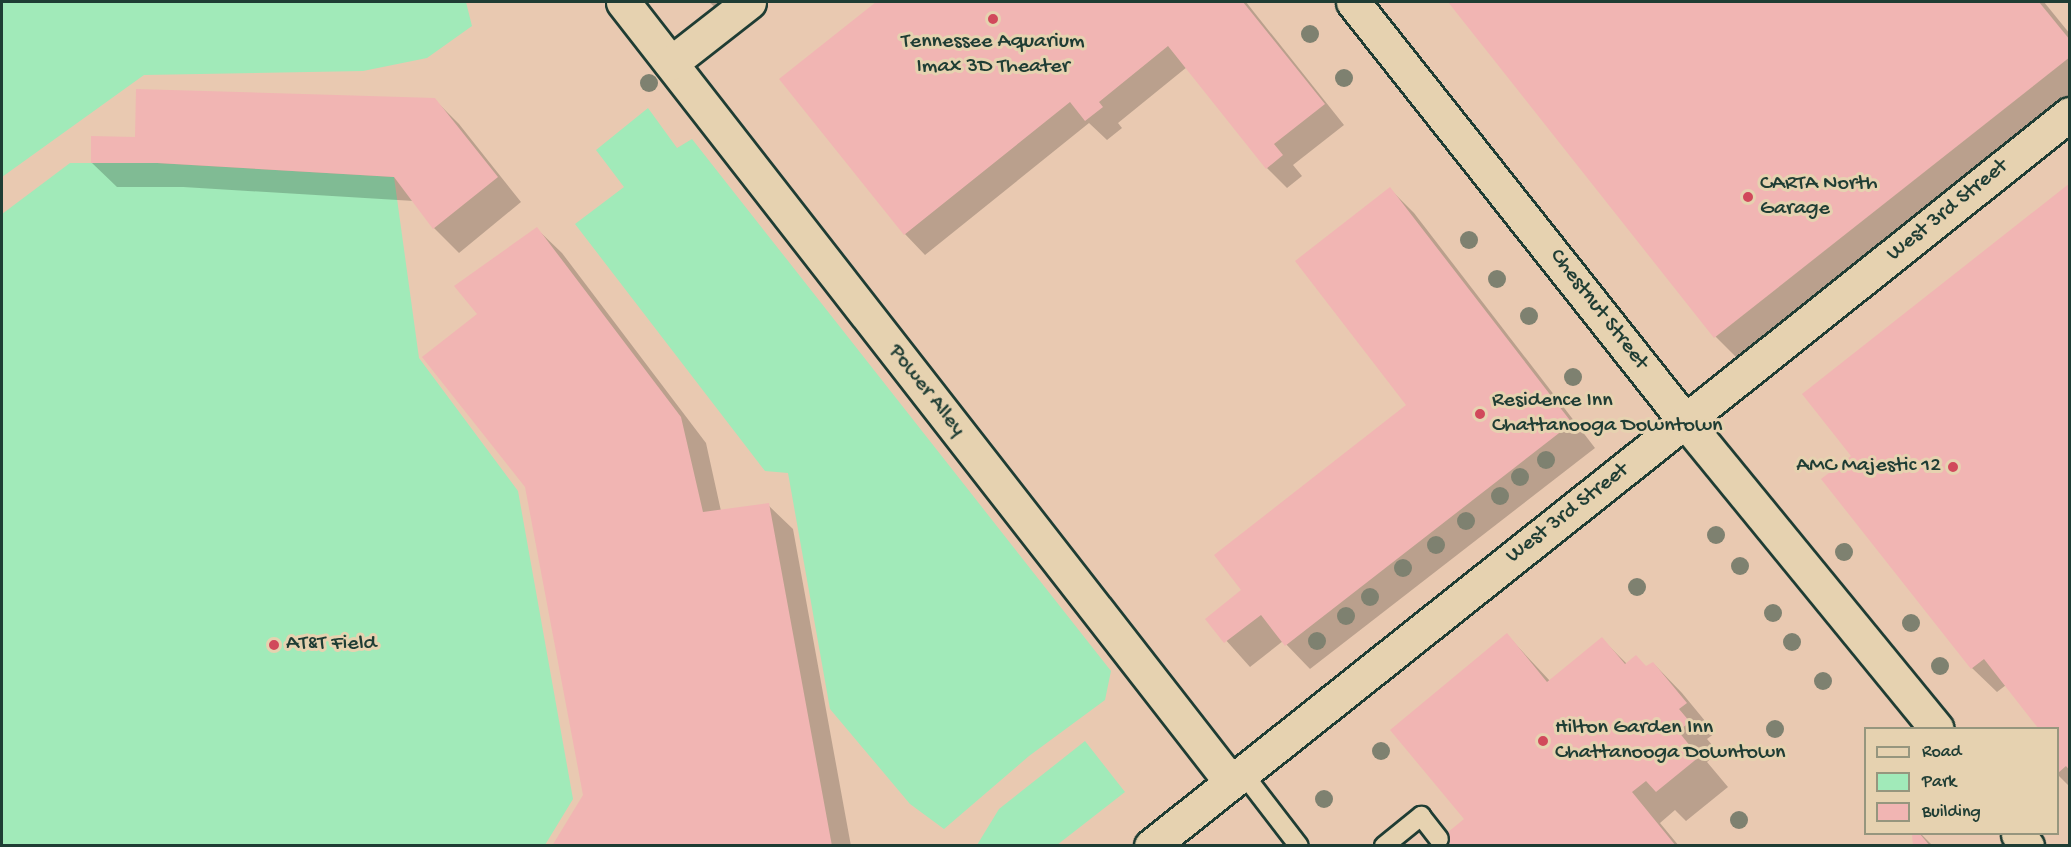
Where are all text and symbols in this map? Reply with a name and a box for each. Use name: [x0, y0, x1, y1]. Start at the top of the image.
marker: Tennessee Aquarium Imax 3D Theater: [986, 12, 1000, 26]
place label: Tennessee Aquarium Imax 3D Theater: [901, 29, 1085, 80]
street label: West 3rd Street: [1882, 154, 2014, 268]
place label: CARTA North Garage: [1760, 171, 1877, 222]
marker: CARTA North Garage: [1741, 190, 1755, 204]
street label: Chestnut Street: [1543, 244, 1653, 376]
street label: Power Alley: [882, 340, 970, 442]
place label: Residence Inn Chattanooga Downtown: [1492, 388, 1723, 440]
marker: Residence Inn Chattanooga Downtown: [1473, 407, 1487, 421]
place label: AMC Majestic 12: [1796, 454, 1941, 480]
street label: West 3rd Street: [1501, 458, 1635, 570]
marker: AMC Majestic 12: [1946, 460, 1960, 474]
place label: AT&T Field: [286, 632, 376, 658]
marker: AT&T Field: [267, 638, 281, 652]
place label: Hilton Garden Inn Chattanooga Downtown: [1555, 715, 1786, 766]
legend: [1864, 727, 2059, 835]
marker: Hilton Garden Inn Chattanooga Downtown: [1536, 734, 1550, 748]
text: Road: [1922, 742, 1961, 763]
text: Park: [1922, 772, 1956, 793]
text: Building: [1922, 802, 1981, 823]

